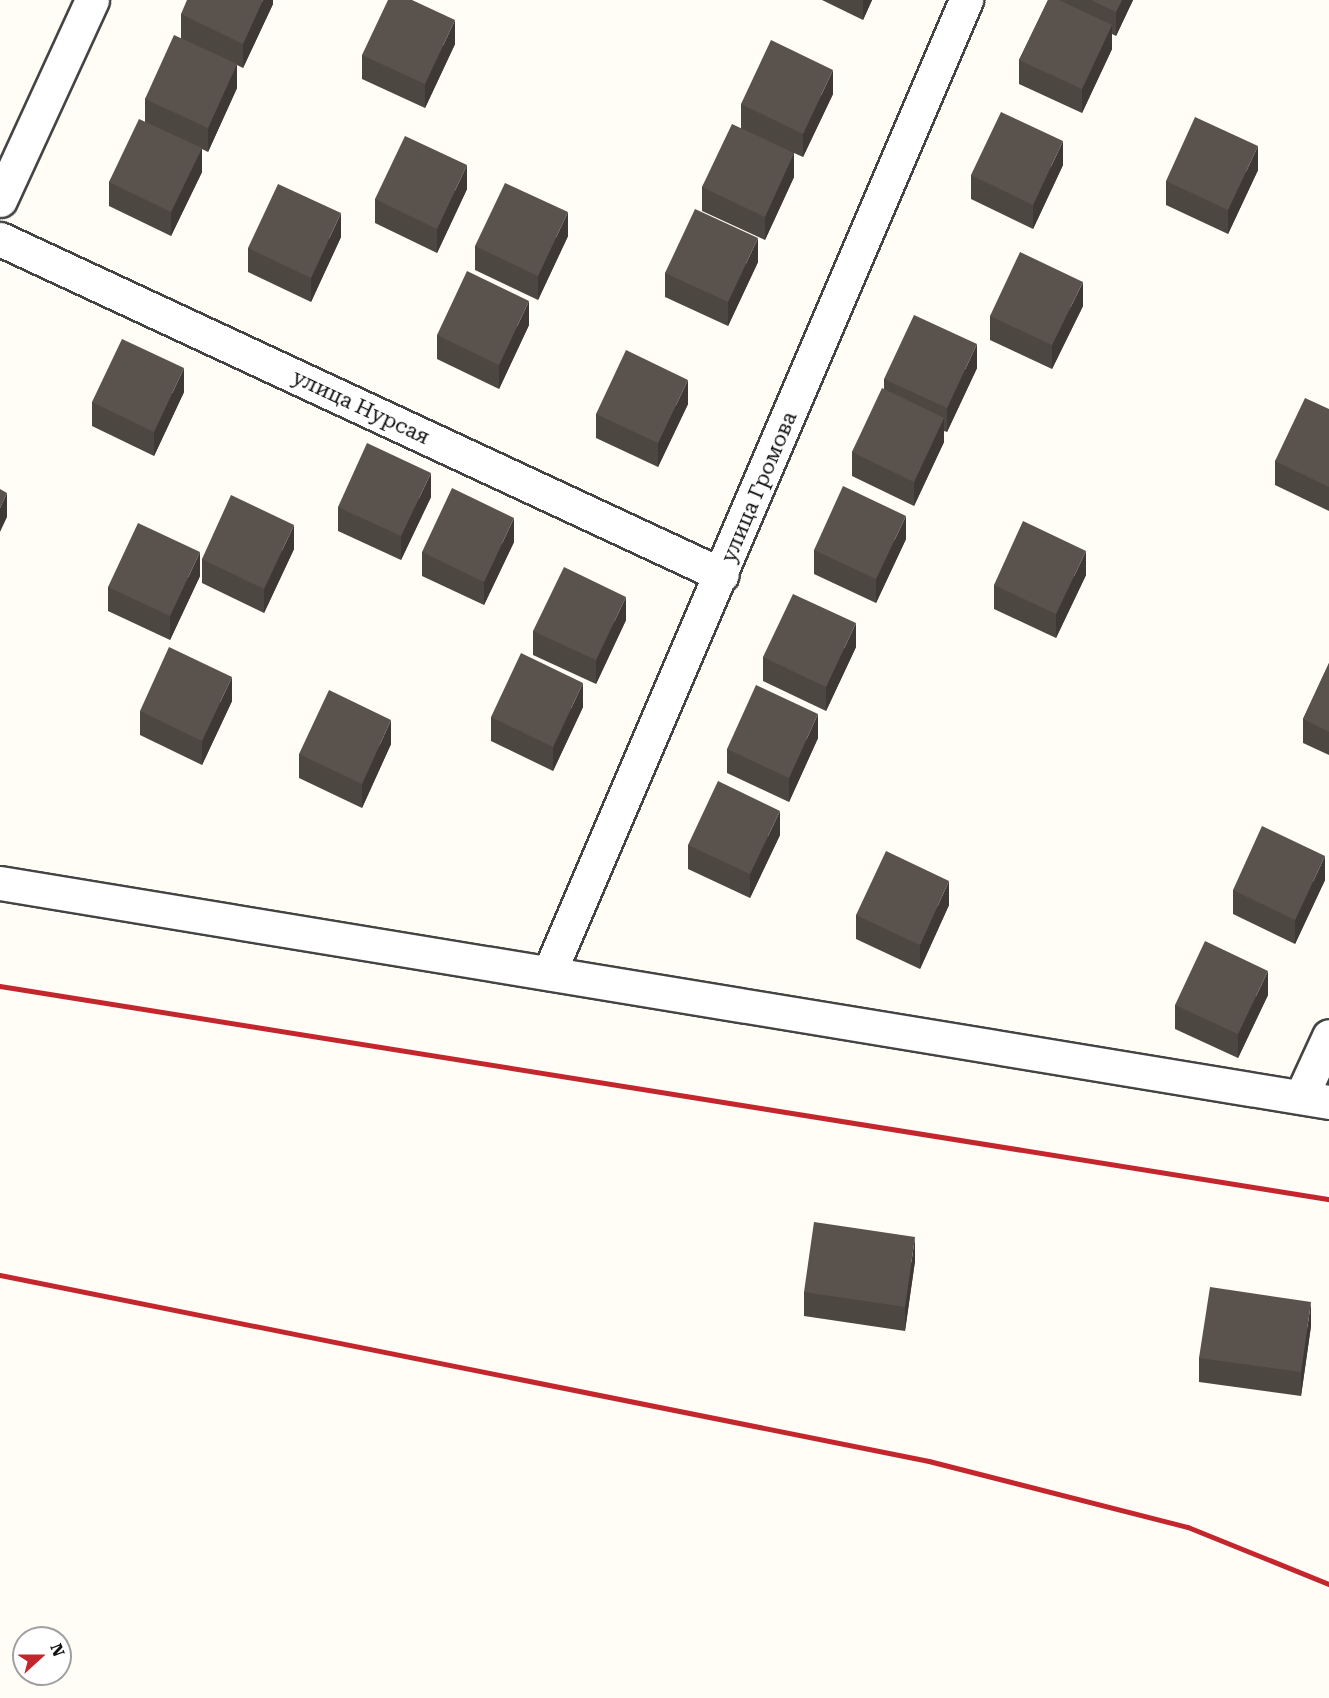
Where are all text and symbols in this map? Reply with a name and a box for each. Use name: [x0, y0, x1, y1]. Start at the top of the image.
street label: улица Нурсая: [289, 364, 433, 450]
street label: улица Громова: [716, 408, 802, 566]
north arrow: [12, 1626, 72, 1686]
text: N: [46, 1641, 68, 1659]

